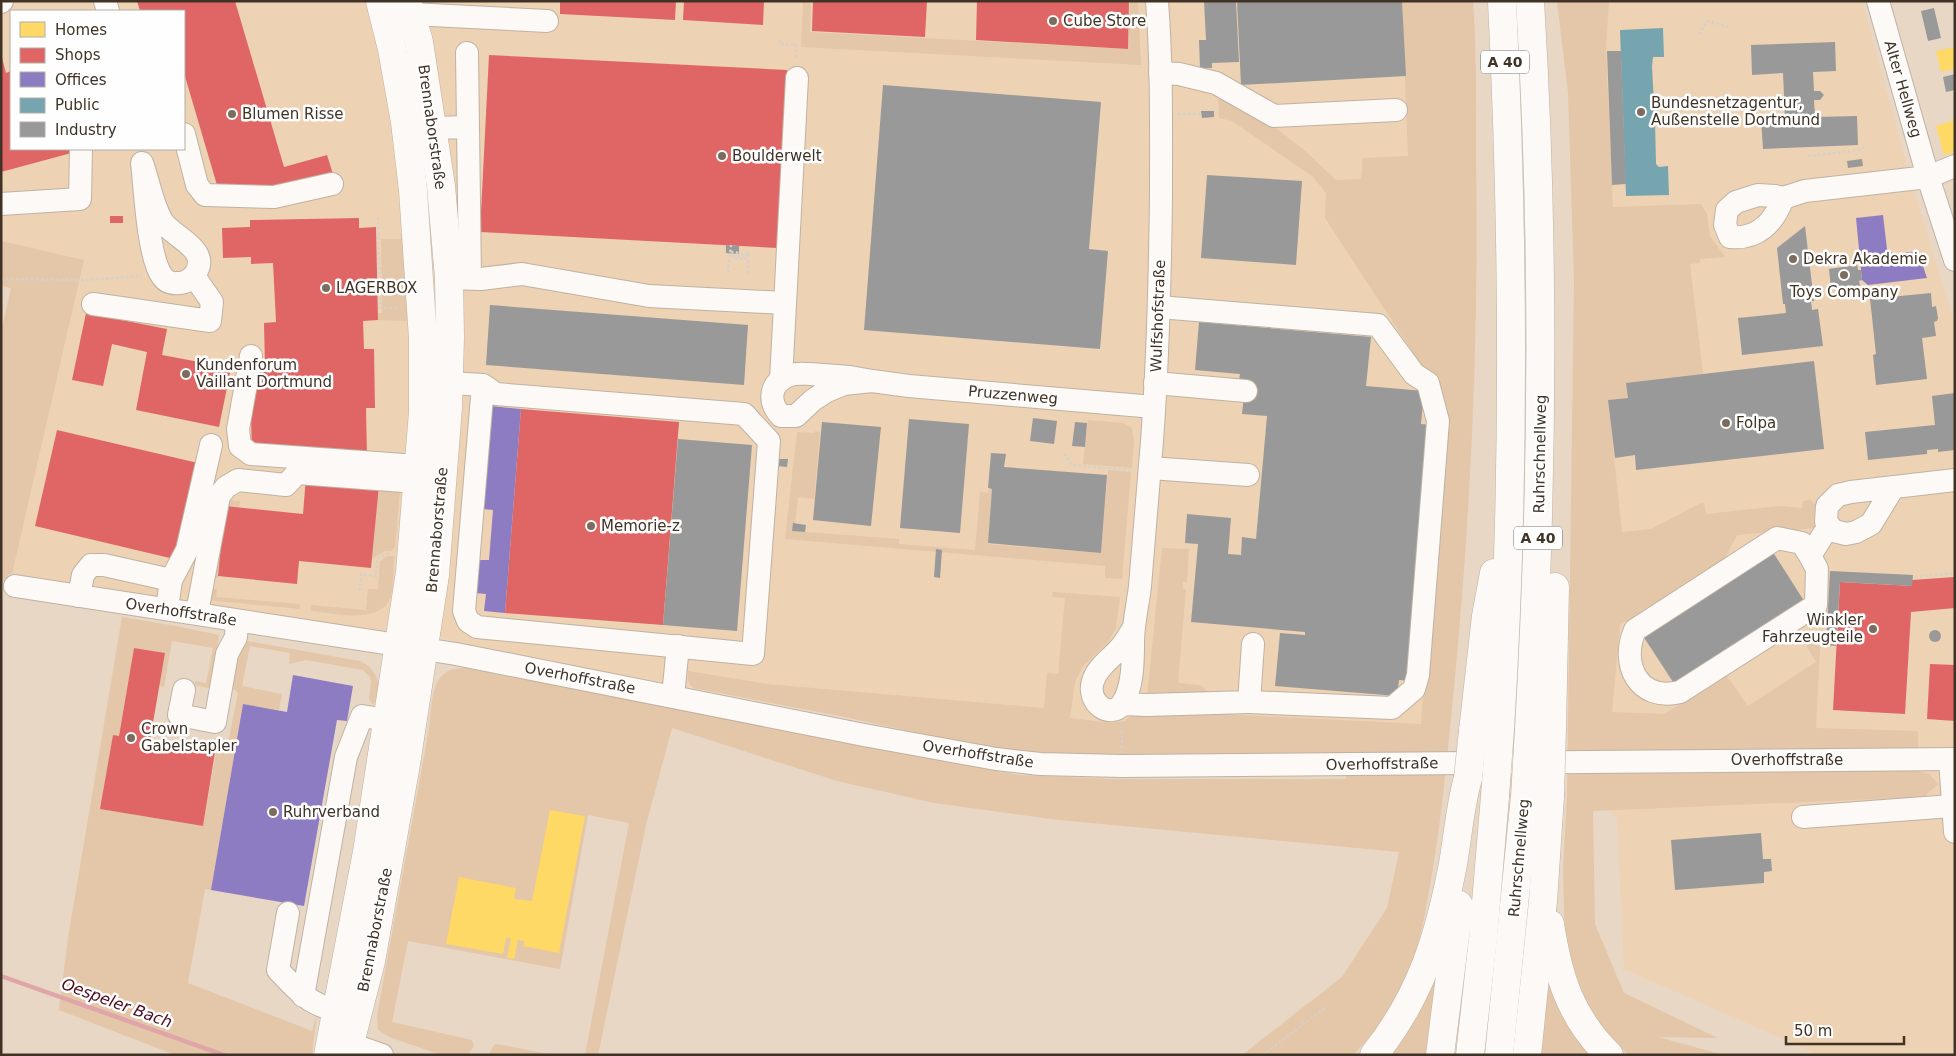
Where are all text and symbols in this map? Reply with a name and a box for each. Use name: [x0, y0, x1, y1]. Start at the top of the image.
legend: [10, 10, 185, 150]
place label: Cube Store: [1063, 12, 1146, 30]
marker: Cube Store: [1047, 15, 1059, 27]
text: Homes: [55, 21, 107, 39]
street label: Alter Hellweg: [1881, 38, 1925, 140]
text: Shops: [55, 46, 101, 64]
road number: A 40: [1481, 51, 1529, 74]
street label: Brennaborstraße: [414, 63, 450, 191]
text: Offices: [55, 71, 107, 89]
place label: Bundesnetzagentur, Außenstelle Dortmund: [1651, 94, 1820, 129]
text: Public: [55, 96, 99, 114]
place label: Blumen Risse: [242, 105, 344, 123]
marker: Bundesnetzagentur, Außenstelle Dortmund: [1635, 106, 1647, 118]
marker: Blumen Risse: [226, 108, 238, 120]
text: Industry: [55, 121, 117, 139]
place label: Boulderwelt: [732, 147, 822, 165]
marker: Boulderwelt: [716, 150, 728, 162]
place label: Dekra Akademie: [1803, 250, 1927, 268]
marker: Dekra Akademie: [1787, 253, 1799, 265]
street label: Wulfshofstraße: [1147, 259, 1169, 373]
marker: Toys Company: [1838, 269, 1850, 281]
place label: LAGERBOX: [336, 279, 417, 297]
marker: LAGERBOX: [320, 282, 332, 294]
place label: Toys Company: [1789, 283, 1898, 301]
place label: Kundenforum Vaillant Dortmund: [196, 356, 332, 391]
marker: Kundenforum Vaillant Dortmund: [180, 368, 192, 380]
street label: Pruzzenweg: [967, 382, 1059, 408]
street label: Ruhrschnellweg: [1530, 395, 1550, 513]
place label: Folpa: [1736, 414, 1776, 432]
marker: Folpa: [1720, 417, 1732, 429]
street label: Brennaborstraße: [423, 466, 451, 594]
place label: Memorie-z: [601, 517, 680, 535]
marker: Memorie-z: [585, 520, 597, 532]
road number: A 40: [1514, 526, 1562, 550]
street label: Overhoffstraße: [124, 594, 238, 630]
place label: Winkler Fahrzeugteile: [1762, 611, 1864, 646]
marker: Winkler Fahrzeugteile: [1867, 623, 1879, 635]
street label: Overhoffstraße: [523, 658, 637, 698]
place label: Crown Gabelstapler: [141, 720, 238, 755]
marker: Crown Gabelstapler: [125, 732, 137, 744]
street label: Overhoffstraße: [921, 736, 1035, 772]
street label: Overhoffstraße: [1731, 751, 1843, 769]
street label: Overhoffstraße: [1326, 754, 1438, 774]
street label: Ruhrschnellweg: [1505, 798, 1533, 918]
place label: Ruhrverband: [283, 803, 380, 821]
marker: Ruhrverband: [267, 806, 279, 818]
street label: Brennaborstraße: [354, 866, 396, 994]
water label: Oespeler Bach: [59, 974, 175, 1032]
scale bar: [1786, 1014, 1904, 1046]
text: 50 m: [1794, 1022, 1832, 1040]

